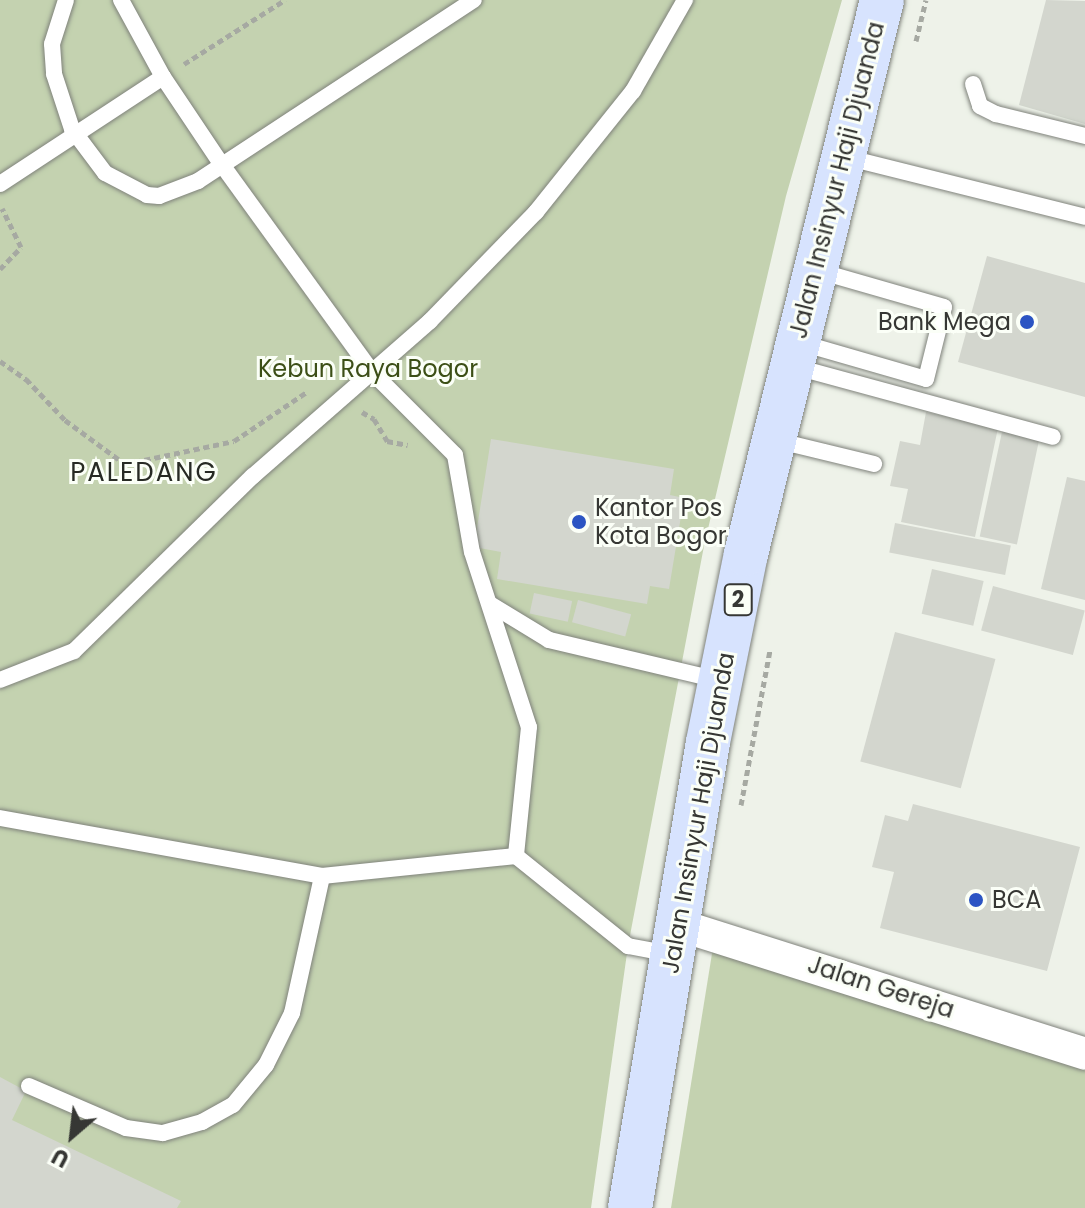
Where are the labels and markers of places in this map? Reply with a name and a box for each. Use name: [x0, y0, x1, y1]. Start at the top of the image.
place label: Bank Mega: [878, 308, 1011, 336]
marker: Bank Mega: [1018, 313, 1036, 331]
place label: Kantor Pos Kota Bogor: [595, 494, 727, 550]
marker: Kantor Pos Kota Bogor: [570, 513, 588, 531]
place label: BCA: [992, 886, 1041, 914]
marker: BCA: [967, 891, 985, 909]

